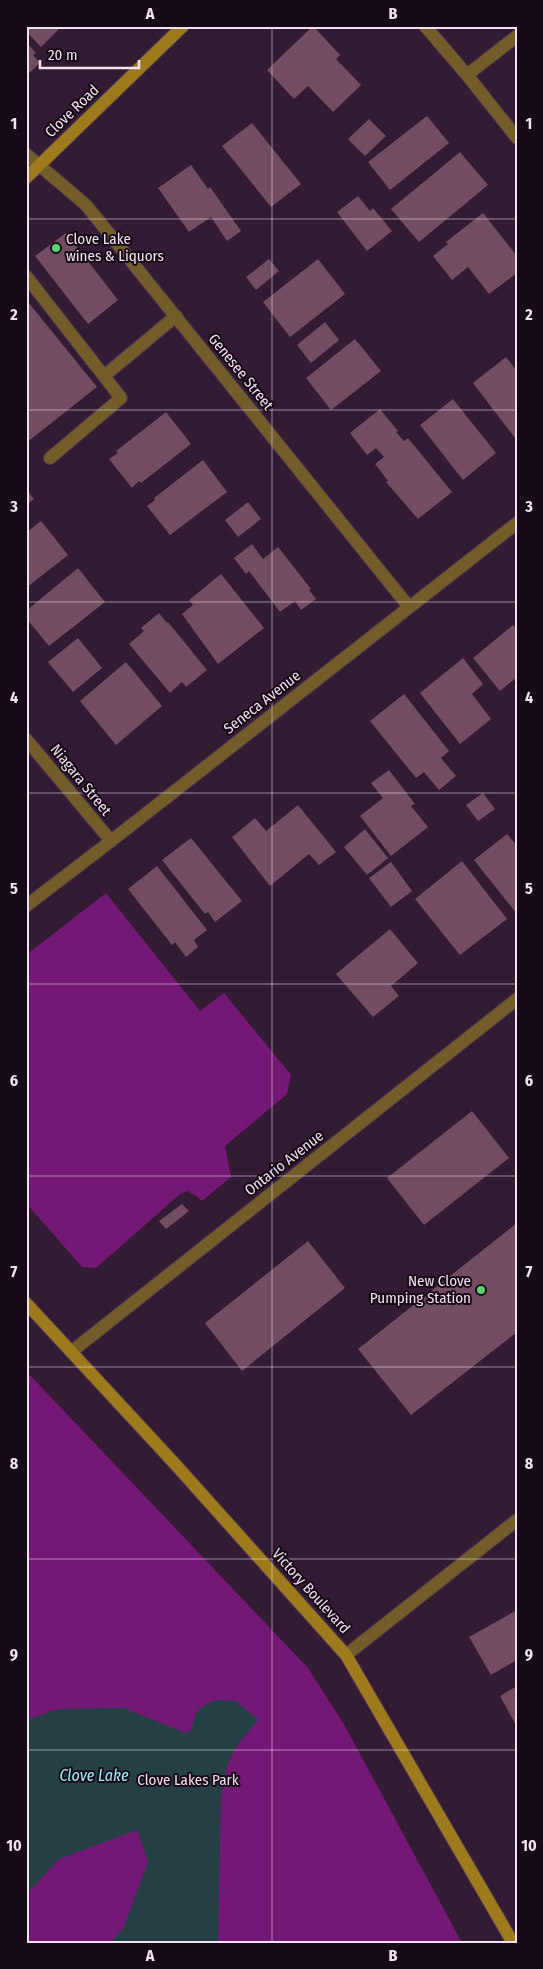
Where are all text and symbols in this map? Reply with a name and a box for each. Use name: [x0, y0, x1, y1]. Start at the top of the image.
text: A: [145, 4, 155, 23]
text: B: [389, 4, 398, 23]
scale bar: [40, 38, 139, 70]
text: 20 m: [48, 46, 78, 64]
street label: Clove Road: [41, 81, 103, 141]
text: 1: [11, 114, 17, 133]
text: 1: [526, 114, 532, 133]
place label: Clove Lake wines & Liquors: [66, 230, 164, 265]
marker: Clove Lake wines & Liquors: [50, 242, 62, 254]
text: 2: [9, 305, 18, 324]
text: 2: [524, 305, 533, 324]
street label: Genesee Street: [205, 330, 277, 414]
text: 3: [9, 497, 18, 516]
text: 3: [524, 497, 533, 516]
street label: Seneca Avenue: [220, 666, 304, 738]
text: 4: [10, 688, 18, 707]
text: 4: [525, 688, 533, 707]
street label: Niagara Street: [47, 741, 115, 819]
text: 5: [10, 879, 18, 898]
text: 5: [525, 879, 533, 898]
text: 6: [10, 1071, 18, 1090]
text: 6: [525, 1071, 533, 1090]
street label: Ontario Avenue: [241, 1127, 327, 1199]
text: 7: [11, 1262, 18, 1281]
text: 7: [526, 1262, 533, 1281]
place label: New Clove Pumping Station: [370, 1272, 471, 1307]
marker: New Clove Pumping Station: [475, 1284, 487, 1296]
text: 8: [10, 1454, 19, 1473]
text: 8: [525, 1454, 534, 1473]
street label: Victory Boulevard: [268, 1545, 354, 1637]
text: 9: [10, 1645, 18, 1664]
text: 9: [525, 1645, 533, 1664]
water label: Clove Lake: [59, 1766, 129, 1785]
park label: Clove Lakes Park: [137, 1771, 239, 1789]
text: 10: [6, 1836, 22, 1855]
text: 10: [521, 1836, 537, 1855]
text: A: [145, 1946, 155, 1965]
text: B: [389, 1946, 398, 1965]

